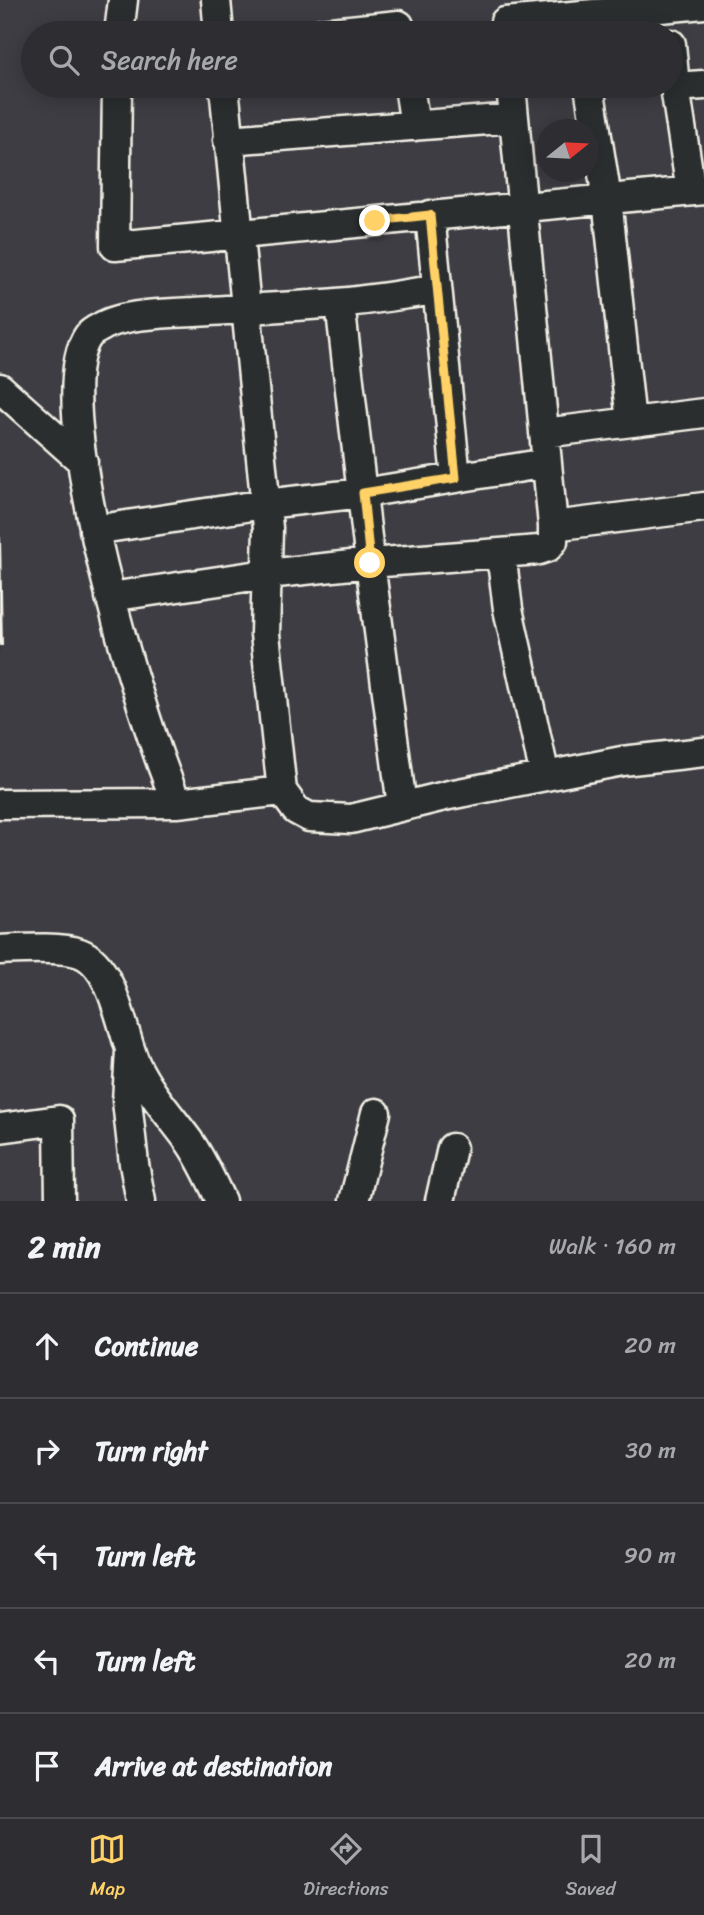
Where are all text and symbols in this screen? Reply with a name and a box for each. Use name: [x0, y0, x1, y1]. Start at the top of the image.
search box: [21, 21, 683, 98]
text: Search here: [101, 37, 238, 83]
icon: search: [45, 41, 83, 79]
north arrow: [536, 119, 599, 182]
route end: [359, 205, 390, 236]
route start: [354, 547, 385, 578]
text: 2 min: [28, 1220, 101, 1274]
text: Walk · 160 m: [549, 1226, 676, 1267]
text: Continue: [95, 1323, 198, 1369]
text: 20 m: [625, 1325, 676, 1366]
icon: ahead: [28, 1327, 66, 1365]
text: Turn right: [95, 1428, 208, 1474]
text: 30 m: [625, 1430, 676, 1471]
icon: right: [28, 1432, 66, 1470]
text: Turn left: [95, 1533, 195, 1579]
text: 90 m: [624, 1535, 676, 1576]
icon: left: [28, 1537, 66, 1575]
text: Turn left: [95, 1638, 195, 1684]
text: 20 m: [625, 1640, 676, 1681]
icon: left: [28, 1642, 66, 1680]
text: Arrive at destination: [95, 1743, 332, 1789]
icon: arrive: [28, 1747, 66, 1785]
tab: Map: [88, 1830, 126, 1905]
tab: Directions: [303, 1830, 389, 1905]
tab: Saved: [565, 1830, 616, 1905]

